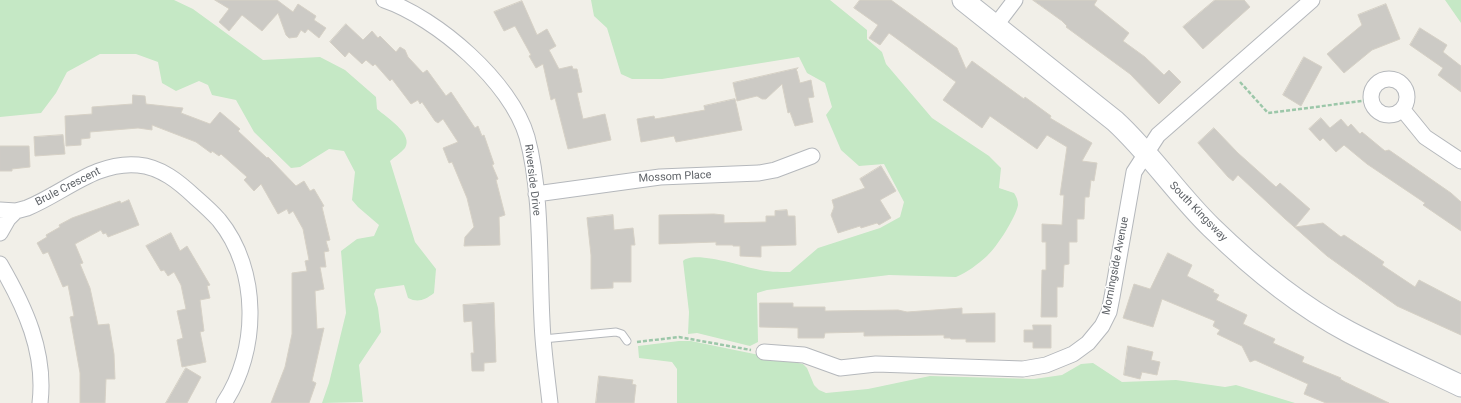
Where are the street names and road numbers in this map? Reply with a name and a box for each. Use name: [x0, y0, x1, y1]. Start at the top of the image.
street label: Riverside Drive: [521, 143, 543, 217]
street label: Brule Crescent: [33, 165, 103, 209]
street label: Mossom Place: [638, 168, 712, 186]
street label: South Kingsway: [1166, 179, 1230, 245]
street label: Morningside Avenue: [1100, 216, 1132, 316]

